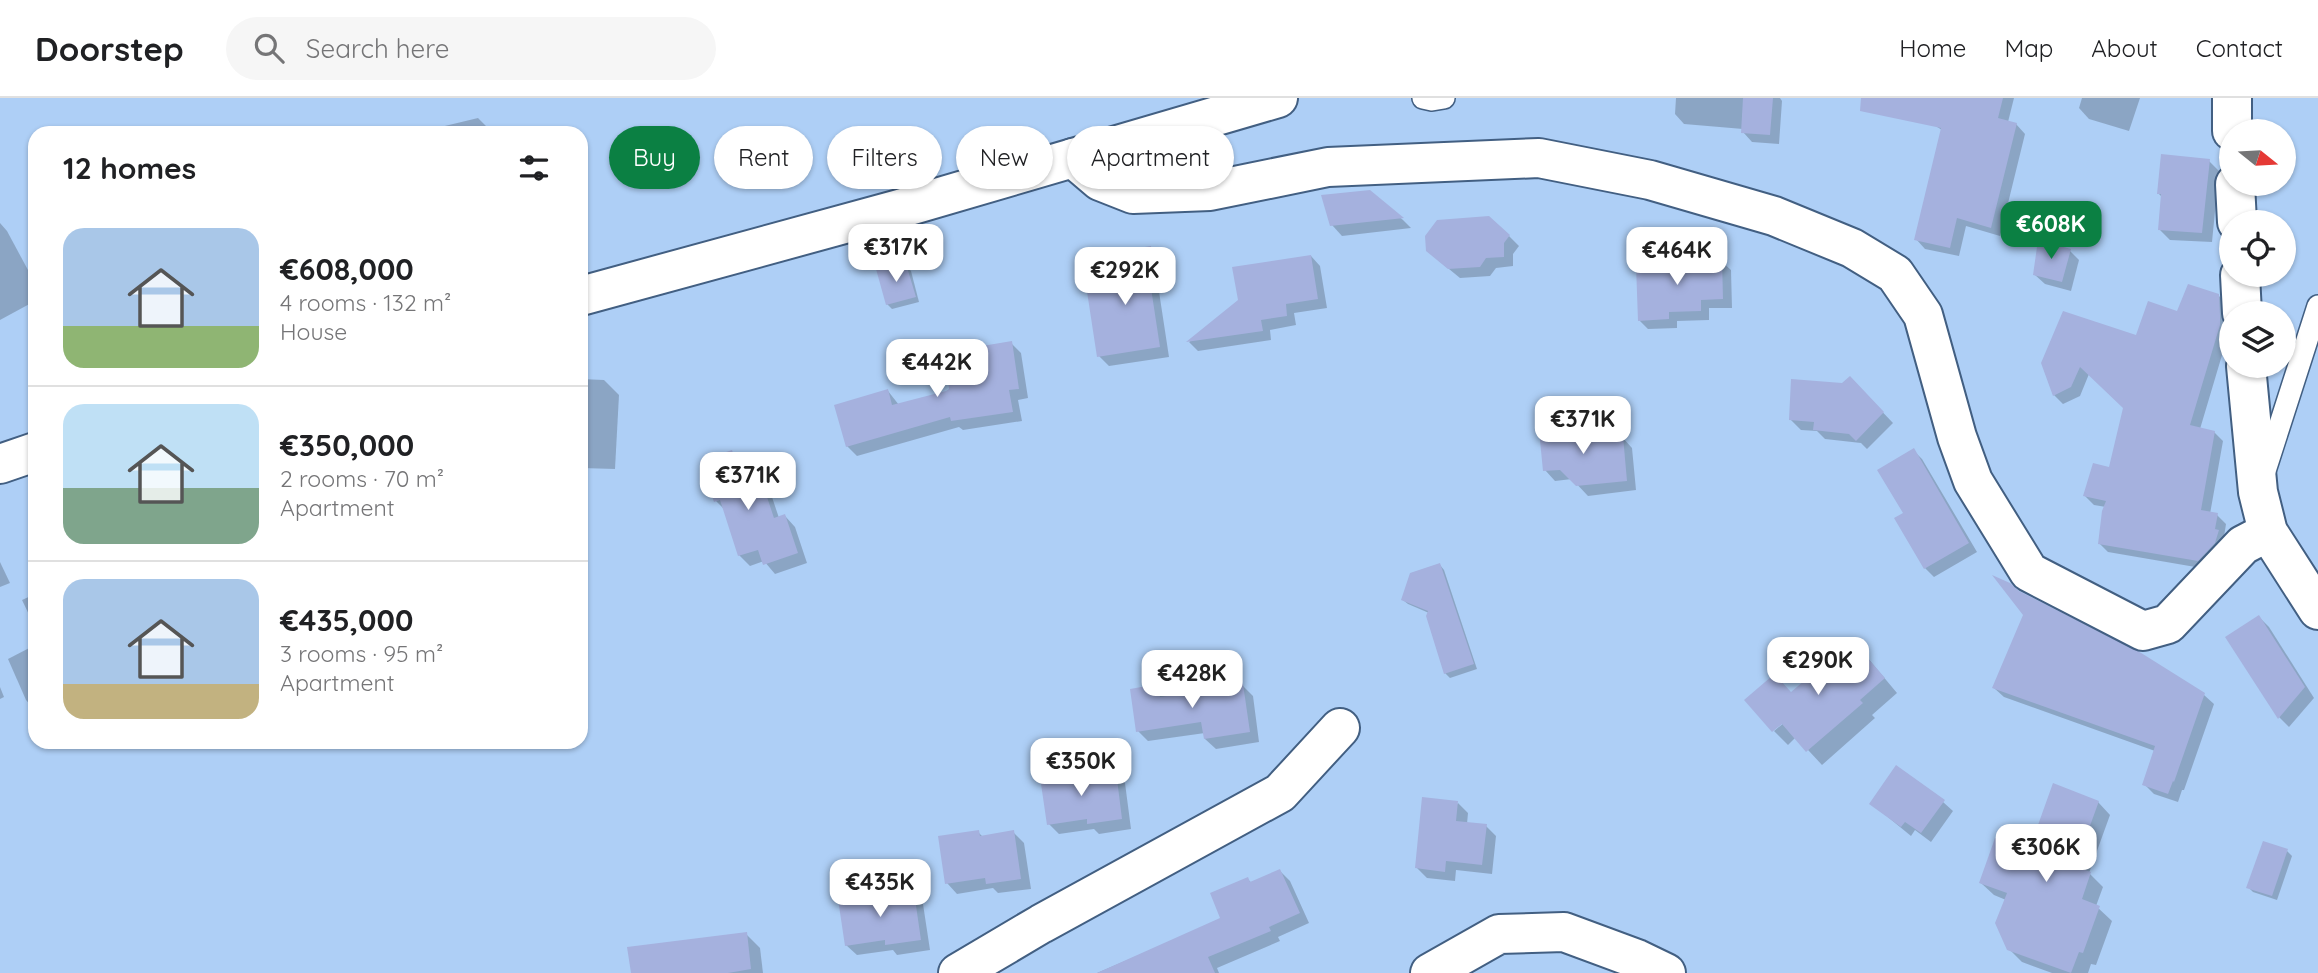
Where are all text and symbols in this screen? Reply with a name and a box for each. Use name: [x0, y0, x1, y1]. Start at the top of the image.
search box: [226, 17, 716, 80]
text: Doorstep: [35, 28, 184, 69]
icon: search: [250, 29, 288, 67]
text: Search here: [306, 32, 449, 65]
text: Home: [1899, 33, 1966, 63]
text: Map: [2004, 33, 2053, 63]
text: About: [2091, 33, 2158, 63]
text: Contact: [2196, 33, 2283, 63]
north arrow: [2219, 119, 2296, 196]
map controls: [2219, 119, 2296, 378]
chip: Buy: [609, 126, 700, 189]
chip: Rent: [714, 126, 813, 189]
chip: Filters: [827, 126, 942, 189]
chip: New: [956, 126, 1053, 189]
chip: Apartment: [1067, 126, 1234, 189]
text: 12 homes: [63, 149, 196, 187]
icon: filters: [515, 149, 553, 187]
pin: €608K: [2002, 202, 2100, 261]
text: €608K: [2017, 209, 2085, 238]
button: locate: [2219, 210, 2296, 287]
pin: €317K: [847, 225, 945, 284]
pin: €464K: [1628, 228, 1726, 287]
text: €317K: [864, 232, 928, 261]
text: €464K: [1642, 235, 1712, 264]
pin: €292K: [1076, 248, 1174, 307]
text: €608,000: [280, 250, 414, 288]
text: €292K: [1091, 255, 1159, 284]
icon: home: [119, 256, 203, 340]
text: 4 rooms · 132 m²: [280, 288, 451, 317]
button: layers: [2219, 301, 2296, 378]
text: House: [280, 317, 347, 346]
pin: €442K: [888, 340, 986, 399]
text: €442K: [902, 347, 972, 376]
pin: €371K: [1534, 396, 1632, 456]
text: €371K: [1551, 404, 1615, 433]
text: €350,000: [280, 426, 414, 464]
icon: home: [119, 432, 203, 516]
pin: €371K: [699, 452, 797, 512]
text: €371K: [716, 460, 780, 489]
text: 2 rooms · 70 m²: [280, 464, 444, 493]
text: Apartment: [280, 493, 394, 522]
text: €435,000: [280, 601, 413, 639]
icon: home: [119, 607, 203, 691]
pin: €290K: [1769, 638, 1867, 697]
text: 3 rooms · 95 m²: [280, 639, 443, 668]
text: €290K: [1783, 645, 1853, 674]
pin: €428K: [1143, 650, 1241, 710]
text: €428K: [1158, 658, 1226, 687]
text: Apartment: [280, 668, 394, 697]
pin: €350K: [1032, 738, 1130, 798]
text: €350K: [1046, 746, 1116, 775]
pin: €306K: [1997, 824, 2095, 884]
text: €306K: [2012, 832, 2080, 861]
pin: €435K: [831, 860, 929, 919]
text: €435K: [846, 867, 914, 896]

